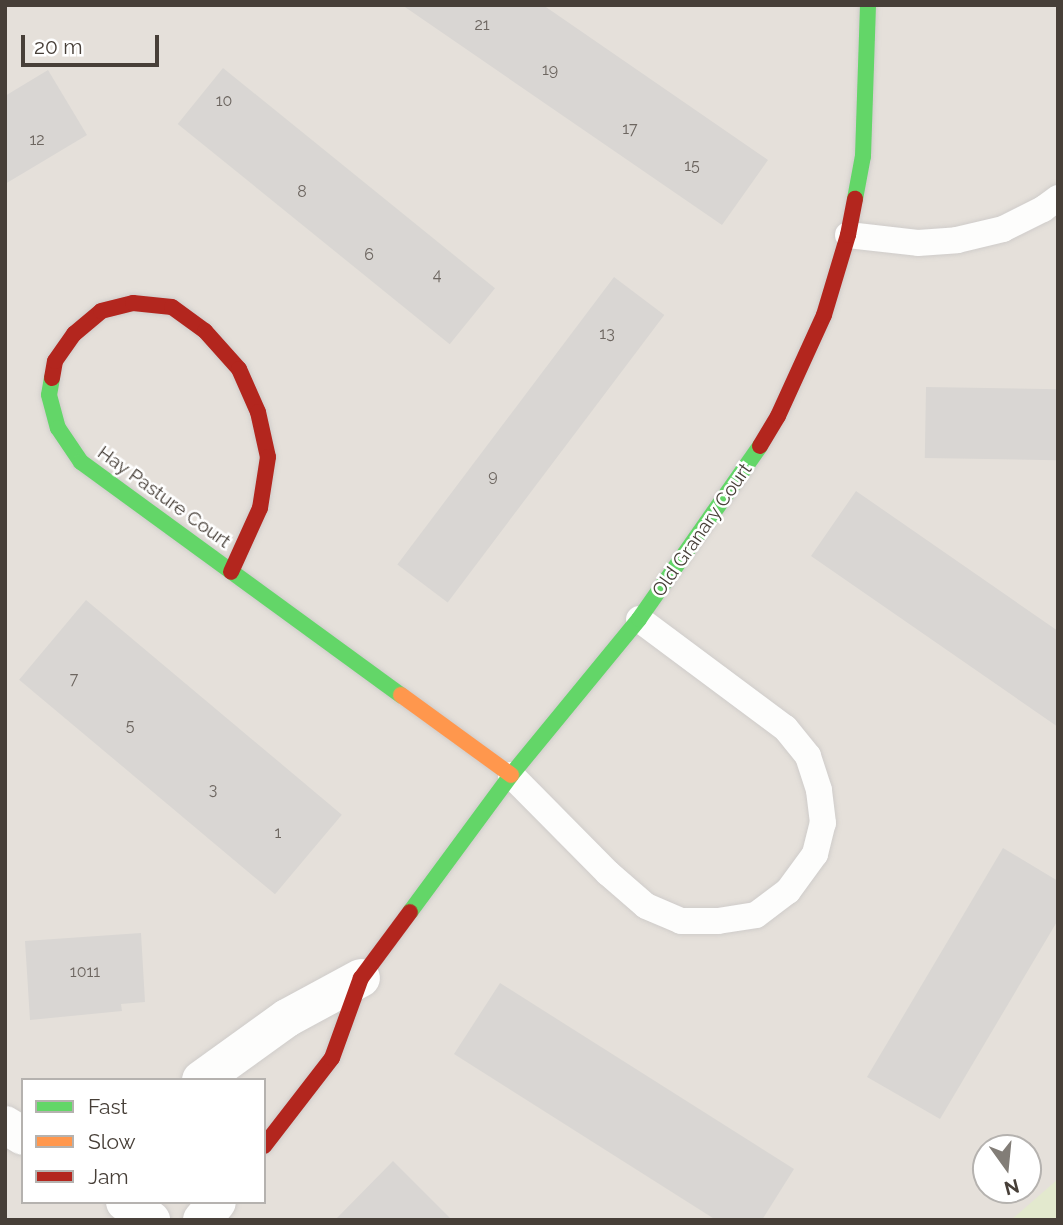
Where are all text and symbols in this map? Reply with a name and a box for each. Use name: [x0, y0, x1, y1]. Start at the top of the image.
house number: 21: [474, 15, 490, 35]
scale bar: [24, 21, 163, 65]
text: 20 m: [34, 34, 82, 59]
house number: 19: [542, 60, 558, 80]
house number: 10: [216, 91, 232, 111]
house number: 17: [622, 119, 638, 139]
house number: 12: [29, 130, 45, 150]
house number: 15: [684, 156, 700, 176]
house number: 8: [297, 182, 307, 202]
house number: 6: [364, 245, 374, 265]
house number: 4: [433, 265, 441, 285]
house number: 13: [599, 324, 615, 344]
street label: Hay Pasture Court: [93, 441, 235, 553]
street label: Old Granary Court: [647, 459, 757, 601]
house number: 9: [488, 466, 498, 486]
house number: 7: [70, 669, 78, 689]
house number: 5: [126, 716, 134, 736]
house number: 3: [209, 780, 217, 800]
house number: 1: [275, 823, 281, 843]
house number: 1011: [70, 962, 100, 982]
legend: [21, 1078, 266, 1204]
text: Fast: [88, 1094, 128, 1119]
text: Slow: [88, 1129, 136, 1154]
north arrow: [972, 1134, 1042, 1204]
text: Jam: [88, 1164, 129, 1189]
text: N: [1002, 1175, 1022, 1200]

